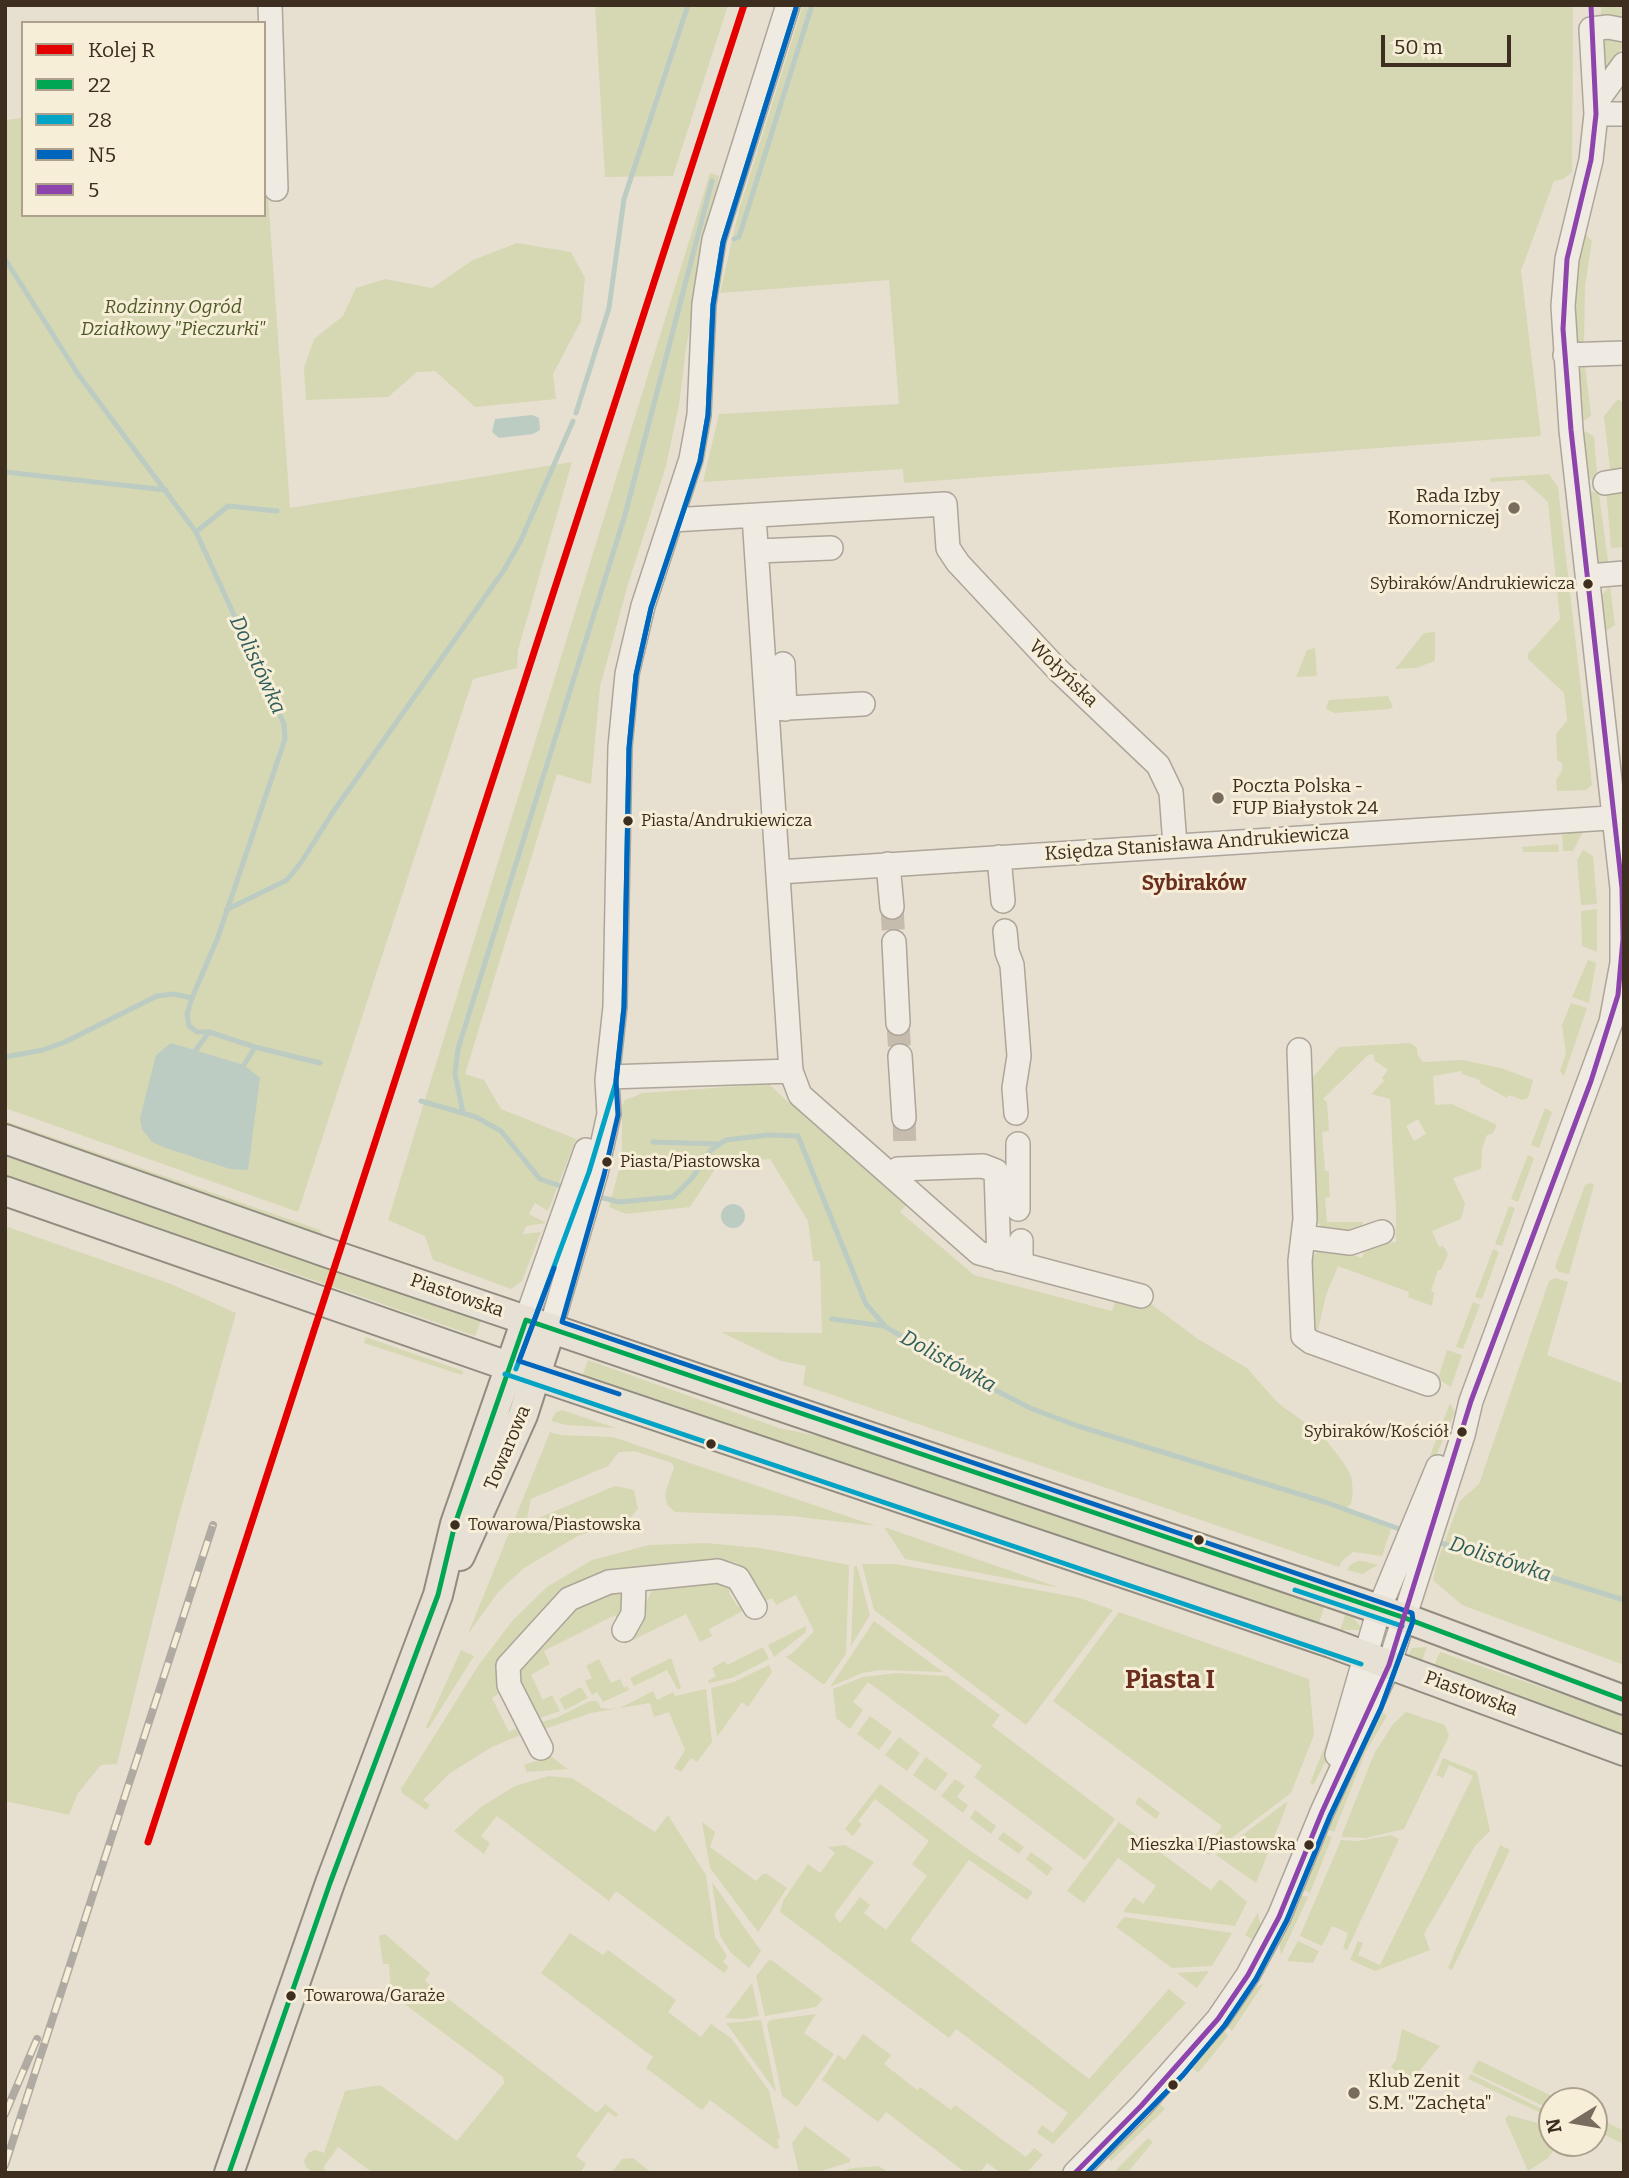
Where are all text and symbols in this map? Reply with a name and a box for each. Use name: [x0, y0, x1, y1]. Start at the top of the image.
legend: [21, 21, 266, 217]
scale bar: [1384, 21, 1514, 65]
text: 50 m: [1394, 34, 1443, 60]
text: Kolej R: [88, 37, 155, 63]
text: 22: [88, 72, 111, 98]
text: 28: [88, 107, 112, 133]
text: N5: [88, 142, 116, 168]
text: 5: [88, 177, 99, 203]
park label: Rodzinny Ogród Działkowy "Pieczurki": [81, 297, 265, 341]
place label: Rada Izby Komorniczej: [1387, 486, 1500, 530]
marker: Rada Izby Komorniczej: [1506, 500, 1522, 516]
place label: Sybiraków/Andrukiewicza: [1370, 574, 1575, 594]
marker: Sybiraków/Andrukiewicza: [1581, 577, 1595, 591]
water label: Dolistówka: [223, 612, 291, 718]
street label: Wołyńska: [1024, 636, 1102, 712]
place label: Poczta Polska - FUP Białystok 24: [1232, 776, 1378, 820]
marker: Poczta Polska - FUP Białystok 24: [1210, 790, 1226, 806]
place label: Piasta/Andrukiewicza: [641, 811, 812, 831]
marker: Piasta/Andrukiewicza: [621, 814, 635, 828]
street label: Księdza Stanisława Andrukiewicza: [1044, 822, 1350, 866]
district label: Sybiraków: [1141, 871, 1247, 897]
place label: Piasta/Piastowska: [620, 1152, 760, 1172]
marker: Piasta/Piastowska: [600, 1155, 614, 1169]
street label: Piastowska: [407, 1269, 507, 1323]
water label: Dolistówka: [896, 1325, 1000, 1399]
street label: Towarowa: [480, 1402, 536, 1494]
place label: Sybiraków/Kościół: [1304, 1422, 1449, 1442]
marker: Sybiraków/Kościół: [1455, 1425, 1469, 1439]
unlabelled marker: [704, 1437, 718, 1451]
place label: Towarowa/Piastowska: [468, 1515, 641, 1535]
marker: Towarowa/Piastowska: [448, 1518, 462, 1532]
water label: Dolistówka: [1446, 1532, 1554, 1588]
unlabelled marker: [1192, 1533, 1206, 1547]
district label: Piasta I: [1125, 1665, 1215, 1697]
street label: Piastowska: [1421, 1667, 1521, 1721]
place label: Mieszka I/Piastowska: [1130, 1835, 1296, 1855]
marker: Mieszka I/Piastowska: [1302, 1838, 1316, 1852]
place label: Towarowa/Garaże: [304, 1986, 445, 2006]
marker: Towarowa/Garaże: [284, 1989, 298, 2003]
place label: Klub Zenit S.M. "Zachęta": [1368, 2071, 1492, 2115]
unlabelled marker: [1166, 2078, 1180, 2092]
marker: Klub Zenit S.M. "Zachęta": [1346, 2085, 1362, 2101]
north arrow: [1538, 2087, 1608, 2157]
text: N: [1541, 2116, 1567, 2135]

